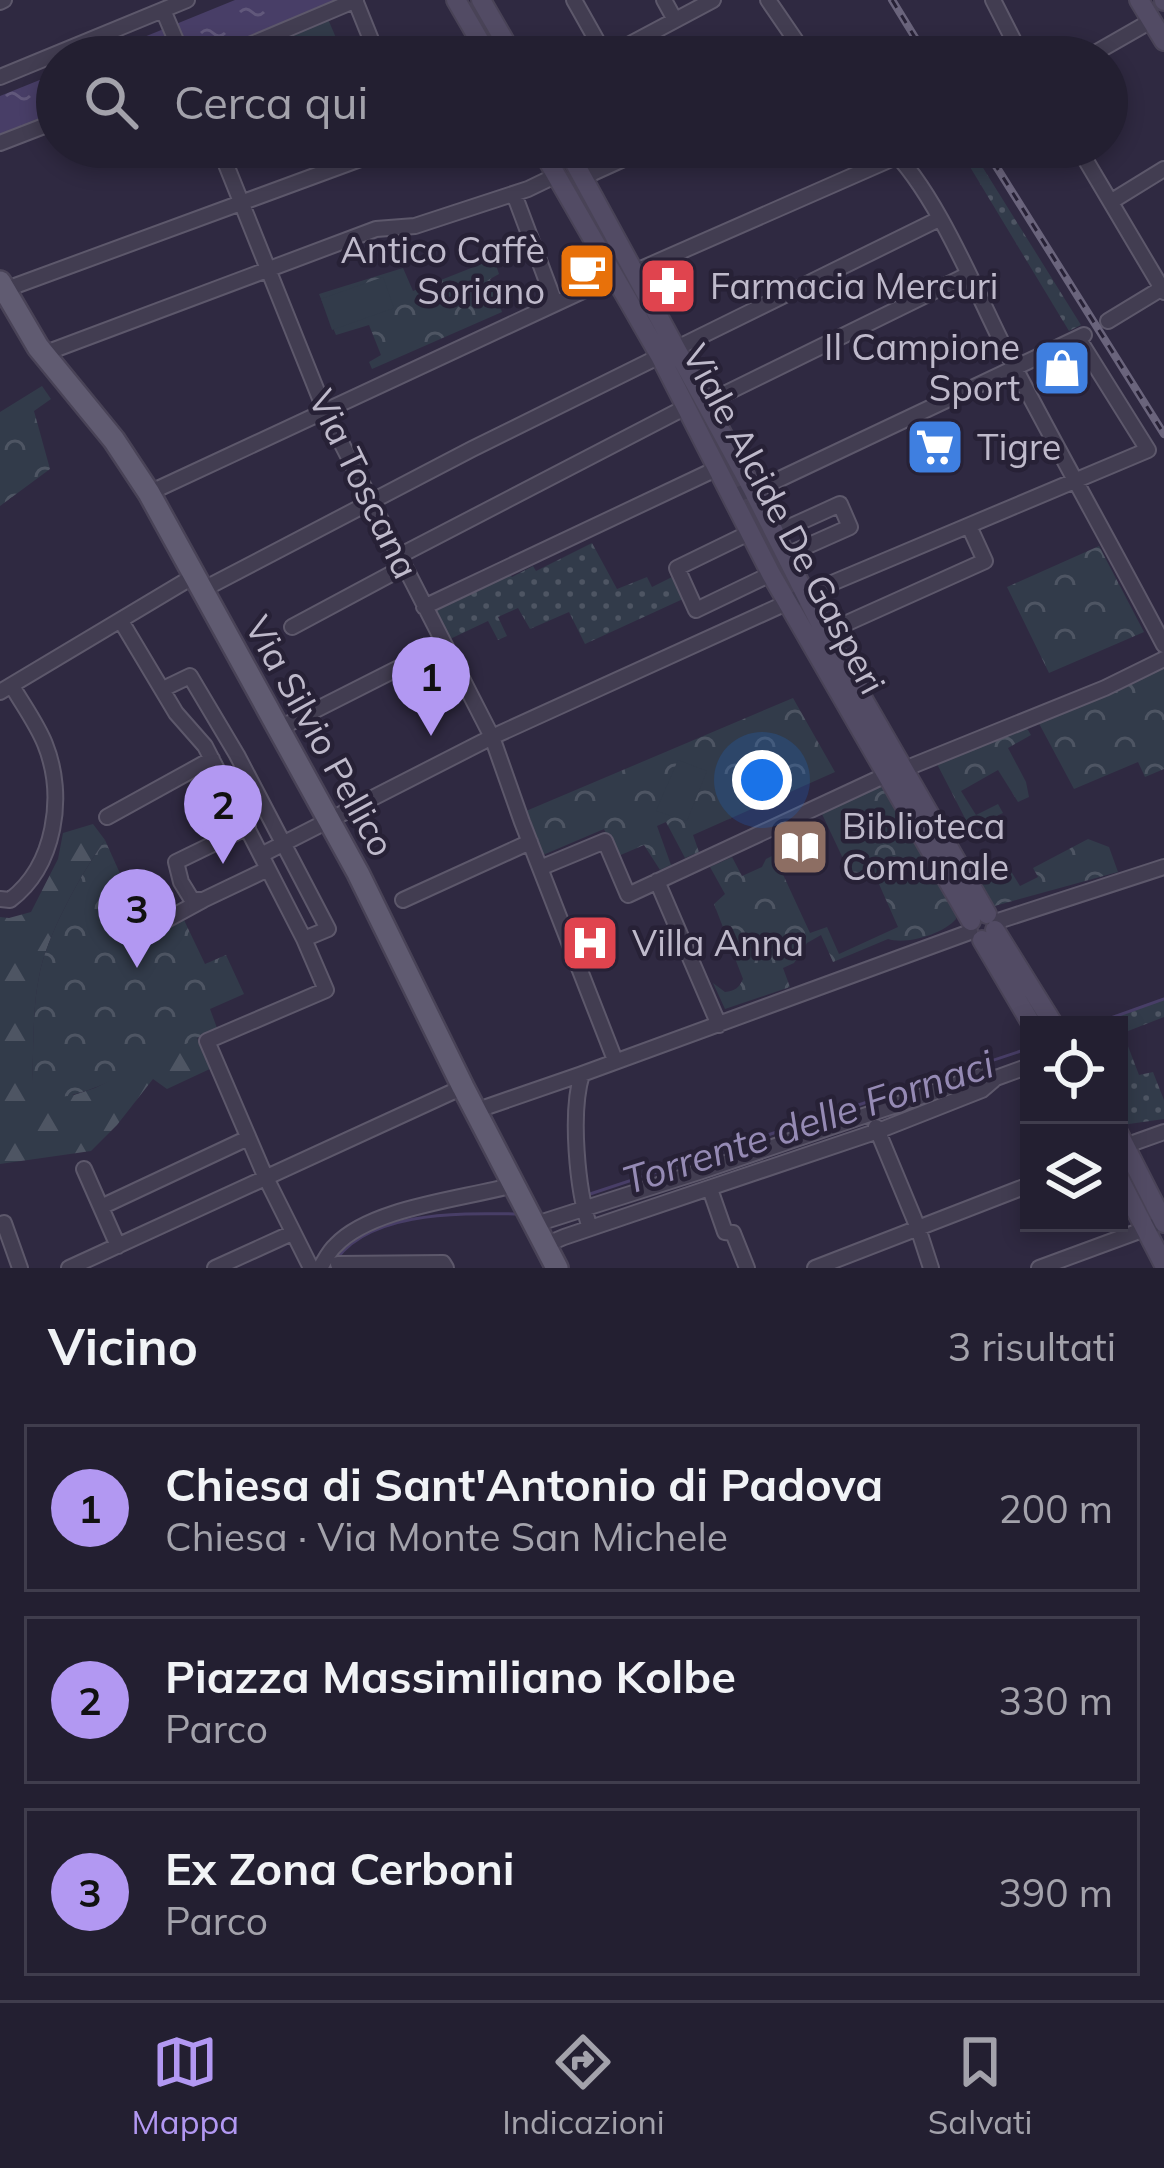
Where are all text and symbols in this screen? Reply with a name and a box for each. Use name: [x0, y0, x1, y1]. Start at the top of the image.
search box: [36, 36, 1128, 168]
icon: search: [78, 69, 144, 135]
text: Cerca qui: [174, 74, 368, 130]
place label: Antico Caffè Soriano: [340, 227, 545, 313]
cafe icon: Antico Caffè Soriano: [556, 240, 618, 302]
pharmacy icon: Farmacia Mercuri: [637, 255, 699, 317]
place label: Farmacia Mercuri: [710, 263, 998, 308]
place label: Il Campione Sport: [824, 324, 1020, 410]
street label: Viale Alcide De Gasperi: [673, 336, 896, 701]
shop icon: Il Campione Sport: [1031, 337, 1093, 399]
street label: Via Toscana: [299, 382, 429, 585]
supermarket icon: Tigre: [904, 416, 966, 478]
place label: Tigre: [977, 424, 1061, 469]
street label: Via Silvio Pellico: [236, 608, 405, 864]
pin: 1: [392, 637, 470, 736]
your location: [732, 750, 792, 810]
pin: 2: [184, 765, 262, 864]
place label: Biblioteca Comunale: [842, 803, 1009, 889]
library icon: Biblioteca Comunale: [769, 816, 831, 878]
pin: 3: [98, 869, 176, 968]
hospital icon: Villa Anna: [559, 912, 621, 974]
place label: Villa Anna: [632, 920, 804, 965]
map controls: [1020, 1016, 1128, 1232]
button: locate: [1020, 1016, 1128, 1124]
water label: Torrente delle Fornaci: [616, 1038, 1000, 1205]
button: layers: [1020, 1124, 1128, 1232]
text: Vicino: [48, 1314, 198, 1378]
text: 3 risultati: [948, 1322, 1116, 1371]
text: Chiesa di Sant'Antonio di Padova: [165, 1456, 883, 1512]
text: 1: [78, 1484, 102, 1533]
text: 200 m: [998, 1484, 1113, 1533]
text: Chiesa · Via Monte San Michele: [165, 1512, 728, 1561]
text: Piazza Massimiliano Kolbe: [165, 1648, 736, 1704]
text: 2: [78, 1676, 102, 1725]
text: 330 m: [998, 1676, 1113, 1725]
text: Parco: [165, 1704, 268, 1753]
text: Ex Zona Cerboni: [165, 1840, 515, 1896]
text: 3: [78, 1868, 102, 1917]
text: 390 m: [998, 1868, 1113, 1917]
text: Parco: [165, 1896, 268, 1945]
tab: Mappa: [132, 2029, 239, 2142]
tab: Indicazioni: [502, 2029, 665, 2142]
tab: Salvati: [928, 2029, 1032, 2142]

